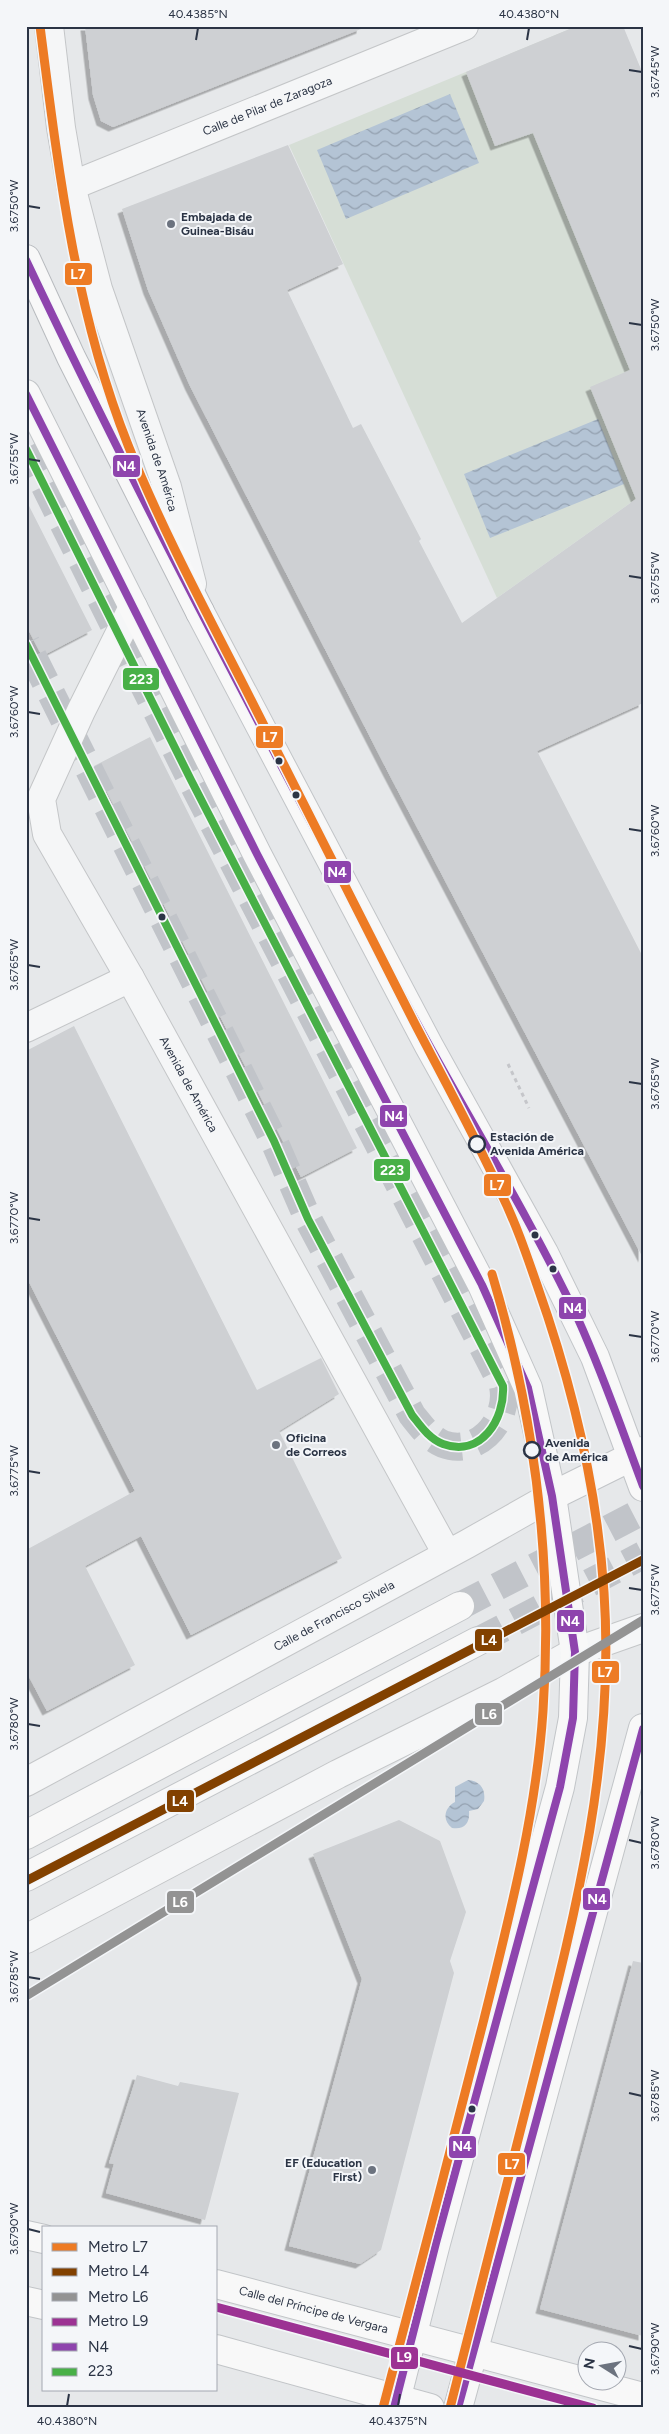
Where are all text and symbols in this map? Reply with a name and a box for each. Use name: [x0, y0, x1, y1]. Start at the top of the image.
text: 40.4385°N: [168, 7, 228, 21]
text: 40.4380°N: [499, 7, 559, 21]
text: 3.6745°W: [648, 45, 662, 98]
street label: Calle de Pilar de Zaragoza: [201, 73, 334, 139]
text: 3.6750°W: [7, 179, 21, 232]
place label: Embajada de Guinea-Bisáu: [181, 210, 254, 238]
marker: Embajada de Guinea-Bisáu: [165, 218, 177, 230]
line badge: L7: [64, 262, 93, 286]
text: L7: [70, 266, 86, 283]
text: 3.6750°W: [648, 298, 662, 351]
street label: Avenida de América: [133, 407, 180, 513]
text: 3.6755°W: [7, 433, 21, 485]
line badge: N4: [112, 454, 141, 478]
text: N4: [116, 458, 136, 475]
text: 3.6755°W: [648, 552, 662, 604]
line badge: 223: [122, 667, 160, 691]
text: 223: [129, 671, 153, 688]
text: 3.6760°W: [7, 685, 21, 738]
line badge: L7: [255, 725, 284, 749]
text: L7: [262, 729, 278, 746]
unlabelled marker: [274, 756, 284, 766]
unlabelled marker: [291, 790, 301, 800]
text: 3.6760°W: [648, 804, 662, 857]
line badge: N4: [323, 860, 352, 884]
text: N4: [327, 864, 347, 881]
unlabelled marker: [157, 912, 167, 922]
text: 3.6765°W: [7, 939, 21, 991]
street label: Avenida de América: [157, 1034, 221, 1135]
text: 3.6765°W: [648, 1058, 662, 1110]
line badge: N4: [379, 1104, 408, 1128]
text: N4: [384, 1108, 404, 1125]
place label: Estación de Avenida América: [490, 1130, 584, 1158]
marker: Estación de Avenida América: [468, 1135, 486, 1153]
line badge: 223: [373, 1158, 411, 1182]
text: 223: [380, 1162, 404, 1179]
line badge: L7: [483, 1173, 512, 1197]
text: L7: [489, 1177, 505, 1194]
text: 3.6770°W: [7, 1191, 21, 1244]
unlabelled marker: [530, 1230, 540, 1240]
unlabelled marker: [548, 1264, 558, 1274]
line badge: N4: [558, 1296, 587, 1320]
text: N4: [563, 1300, 583, 1317]
text: 3.6770°W: [648, 1310, 662, 1363]
place label: Oficina de Correos: [286, 1431, 347, 1459]
place label: Avenida de América: [545, 1436, 608, 1464]
marker: Oficina de Correos: [270, 1439, 282, 1451]
marker: Avenida de América: [523, 1441, 541, 1459]
text: 3.6775°W: [7, 1445, 21, 1497]
text: 3.6775°W: [648, 1564, 662, 1616]
street label: Calle de Francisco Silvela: [271, 1578, 397, 1654]
line badge: N4: [556, 1609, 585, 1633]
text: N4: [560, 1613, 580, 1630]
line badge: L4: [474, 1628, 503, 1652]
text: L4: [481, 1632, 497, 1649]
line badge: L7: [591, 1660, 620, 1684]
text: L7: [597, 1664, 613, 1681]
text: 3.6780°W: [7, 1697, 21, 1751]
line badge: L6: [474, 1702, 503, 1726]
text: L6: [481, 1706, 497, 1723]
line badge: L4: [166, 1789, 195, 1813]
text: L4: [172, 1793, 188, 1810]
text: 3.6780°W: [648, 1816, 662, 1870]
line badge: N4: [582, 1887, 611, 1911]
line badge: L6: [166, 1890, 195, 1914]
text: N4: [587, 1891, 607, 1908]
text: L6: [172, 1894, 188, 1911]
text: 3.6785°W: [7, 1950, 21, 2003]
text: 3.6785°W: [648, 2069, 662, 2122]
unlabelled marker: [467, 2104, 477, 2114]
line badge: N4: [448, 2135, 477, 2159]
text: N4: [452, 2138, 472, 2155]
line badge: L7: [497, 2152, 526, 2176]
place label: EF (Education First): [285, 2156, 362, 2184]
text: L7: [504, 2156, 520, 2173]
marker: EF (Education First): [366, 2164, 378, 2176]
text: 3.6790°W: [7, 2202, 21, 2255]
legend: [42, 2226, 218, 2392]
text: Metro L7: [88, 2238, 148, 2256]
text: Metro L4: [88, 2262, 149, 2280]
street label: Calle del Príncipe de Vergara: [238, 2283, 390, 2336]
text: Metro L6: [88, 2288, 149, 2306]
text: Metro L9: [88, 2312, 148, 2330]
text: 3.6790°W: [648, 2322, 662, 2375]
text: N4: [88, 2338, 109, 2356]
north arrow: [576, 2342, 626, 2392]
line badge: L9: [390, 2346, 419, 2370]
text: L9: [396, 2349, 412, 2366]
text: N: [580, 2357, 599, 2371]
text: 223: [88, 2362, 113, 2380]
text: 40.4380°N: [37, 2414, 97, 2428]
text: 40.4375°N: [369, 2414, 427, 2428]

